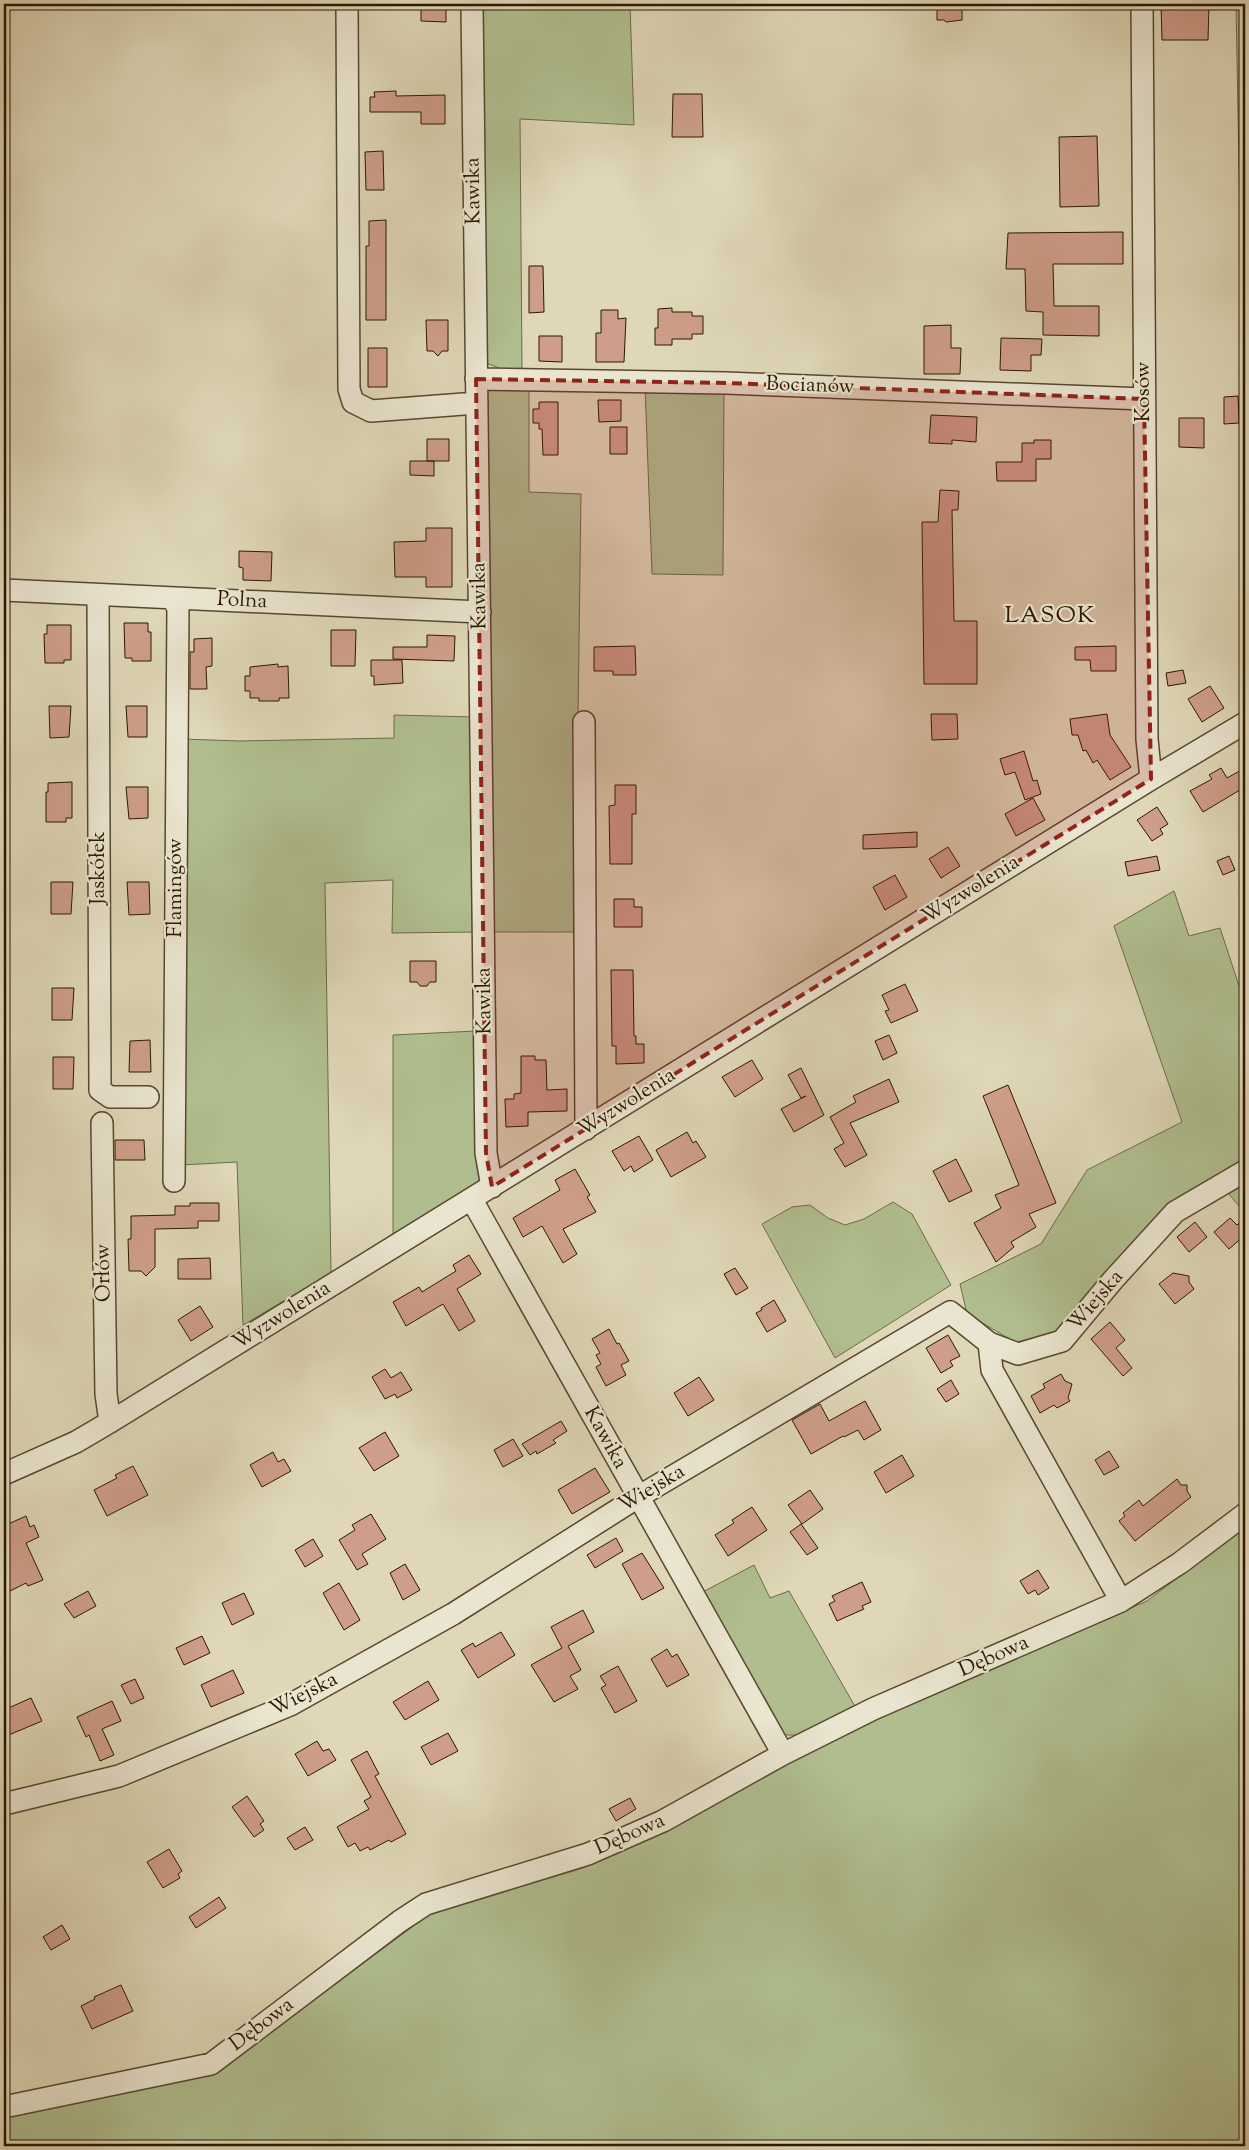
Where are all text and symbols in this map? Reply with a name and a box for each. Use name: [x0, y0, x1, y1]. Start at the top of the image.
street label: Kawika: [458, 157, 490, 225]
street label: Kosów: [1129, 361, 1159, 422]
street label: Bocianów: [765, 369, 855, 403]
street label: Kawika: [464, 562, 496, 630]
street label: Polna: [216, 585, 268, 617]
district label: LASOK: [1005, 599, 1095, 633]
street label: Jaskółek: [84, 831, 114, 906]
street label: Flamingów: [161, 838, 191, 938]
street label: Wyzwolenia: [916, 848, 1026, 932]
street label: Kawika: [469, 967, 501, 1035]
street label: Wyzwolenia: [572, 1061, 682, 1145]
street label: Orłów: [88, 1243, 120, 1302]
street label: Wiejska: [1061, 1263, 1131, 1338]
street label: Wyzwolenia: [227, 1274, 337, 1358]
street label: Kawika: [576, 1401, 635, 1475]
street label: Wiejska: [613, 1457, 691, 1521]
street label: Dębowa: [954, 1628, 1034, 1686]
street label: Wiejska: [265, 1665, 344, 1725]
street label: Dębowa: [590, 1806, 670, 1864]
street label: Dębowa: [223, 1991, 301, 2059]

